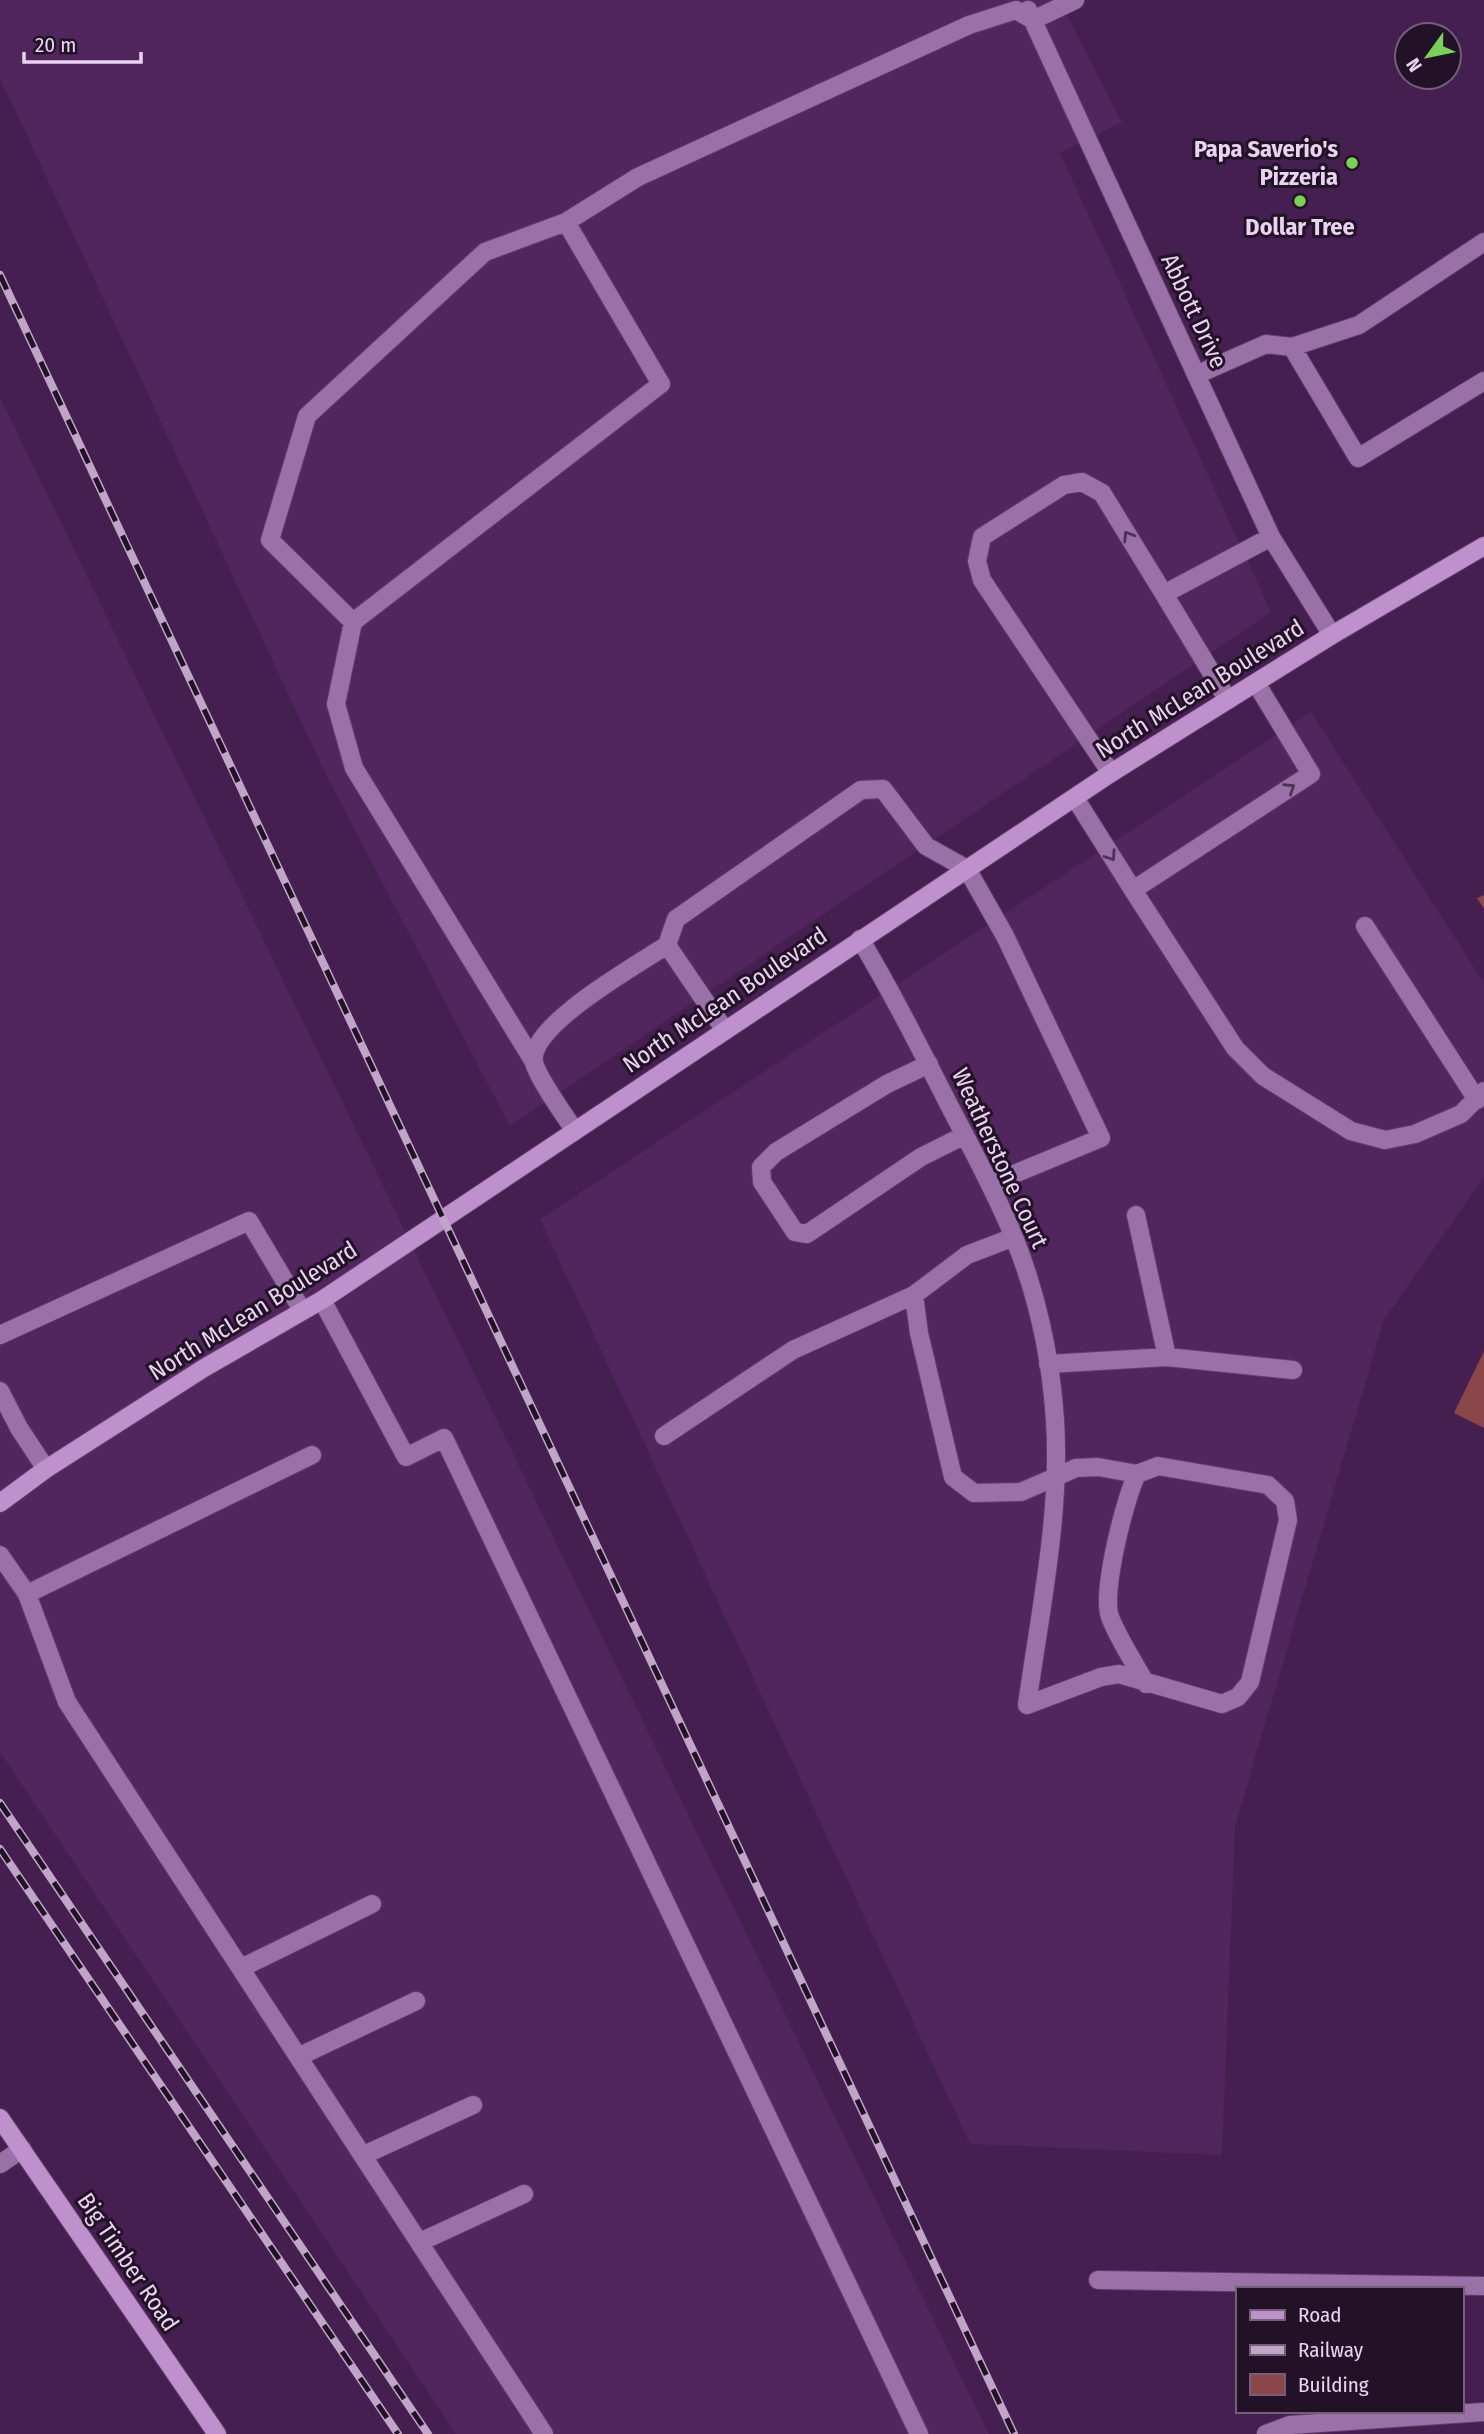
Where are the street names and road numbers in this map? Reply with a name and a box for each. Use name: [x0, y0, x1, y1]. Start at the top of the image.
street label: Abbott Drive: [1155, 249, 1233, 373]
street label: North McLean Boulevard: [1091, 614, 1309, 764]
street label: North McLean Boulevard: [618, 921, 832, 1079]
street label: Weatherstone Court: [946, 1064, 1054, 1252]
street label: North McLean Boulevard: [144, 1236, 362, 1386]
street label: Big Timber Road: [72, 2188, 184, 2336]

